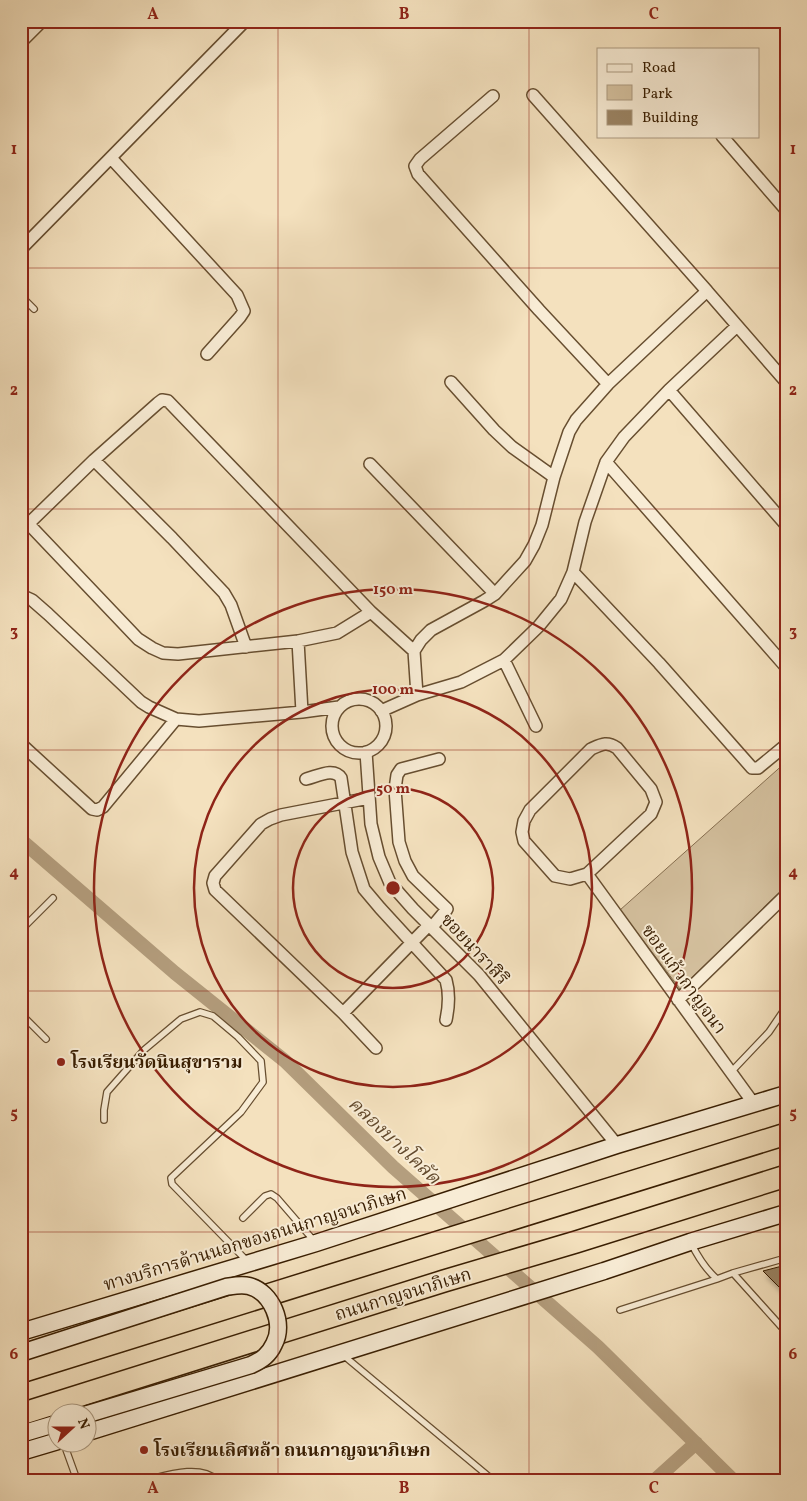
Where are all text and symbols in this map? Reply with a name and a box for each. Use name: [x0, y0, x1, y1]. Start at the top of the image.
text: A: [147, 4, 159, 26]
text: B: [399, 4, 410, 26]
text: C: [649, 4, 659, 26]
legend: [597, 48, 760, 138]
text: Road: [642, 58, 676, 79]
text: Park: [642, 84, 673, 105]
text: Building: [642, 108, 699, 129]
text: 1: [11, 139, 17, 161]
text: 1: [790, 139, 796, 161]
text: 2: [10, 380, 18, 402]
text: 2: [789, 380, 797, 402]
text: 150 m: [373, 580, 413, 601]
text: 3: [10, 621, 18, 643]
text: 3: [789, 621, 797, 643]
text: 100 m: [372, 680, 415, 701]
text: 50 m: [376, 779, 410, 800]
text: 4: [9, 862, 19, 884]
text: 4: [788, 862, 798, 884]
centre of rings: [384, 879, 402, 897]
street label: ซอยนาราสิริ: [434, 909, 514, 991]
street label: ซอยแก้วกาญจนา: [634, 920, 731, 1040]
place label: โรงเรียนวัดนินสุขาราม: [70, 1050, 243, 1076]
marker: โรงเรียนวัดนินสุขาราม: [55, 1056, 67, 1068]
water label: คลองบางโคลัด: [342, 1090, 447, 1192]
text: 5: [10, 1103, 18, 1125]
text: 5: [789, 1103, 797, 1125]
street label: ทางบริการด้านนอกของถนนกาญจนาภิเษก: [101, 1183, 409, 1295]
street label: ถนนกาญจนาภิเษก: [332, 1263, 474, 1325]
text: 6: [10, 1344, 19, 1366]
text: 6: [789, 1344, 798, 1366]
north arrow: [48, 1404, 98, 1454]
text: N: [72, 1416, 93, 1432]
place label: โรงเรียนเลิศหล้า ถนนกาญจนาภิเษก: [153, 1438, 431, 1464]
marker: โรงเรียนเลิศหล้า ถนนกาญจนาภิเษก: [138, 1444, 150, 1456]
text: A: [147, 1478, 159, 1500]
text: B: [399, 1478, 410, 1500]
text: C: [649, 1478, 659, 1500]

